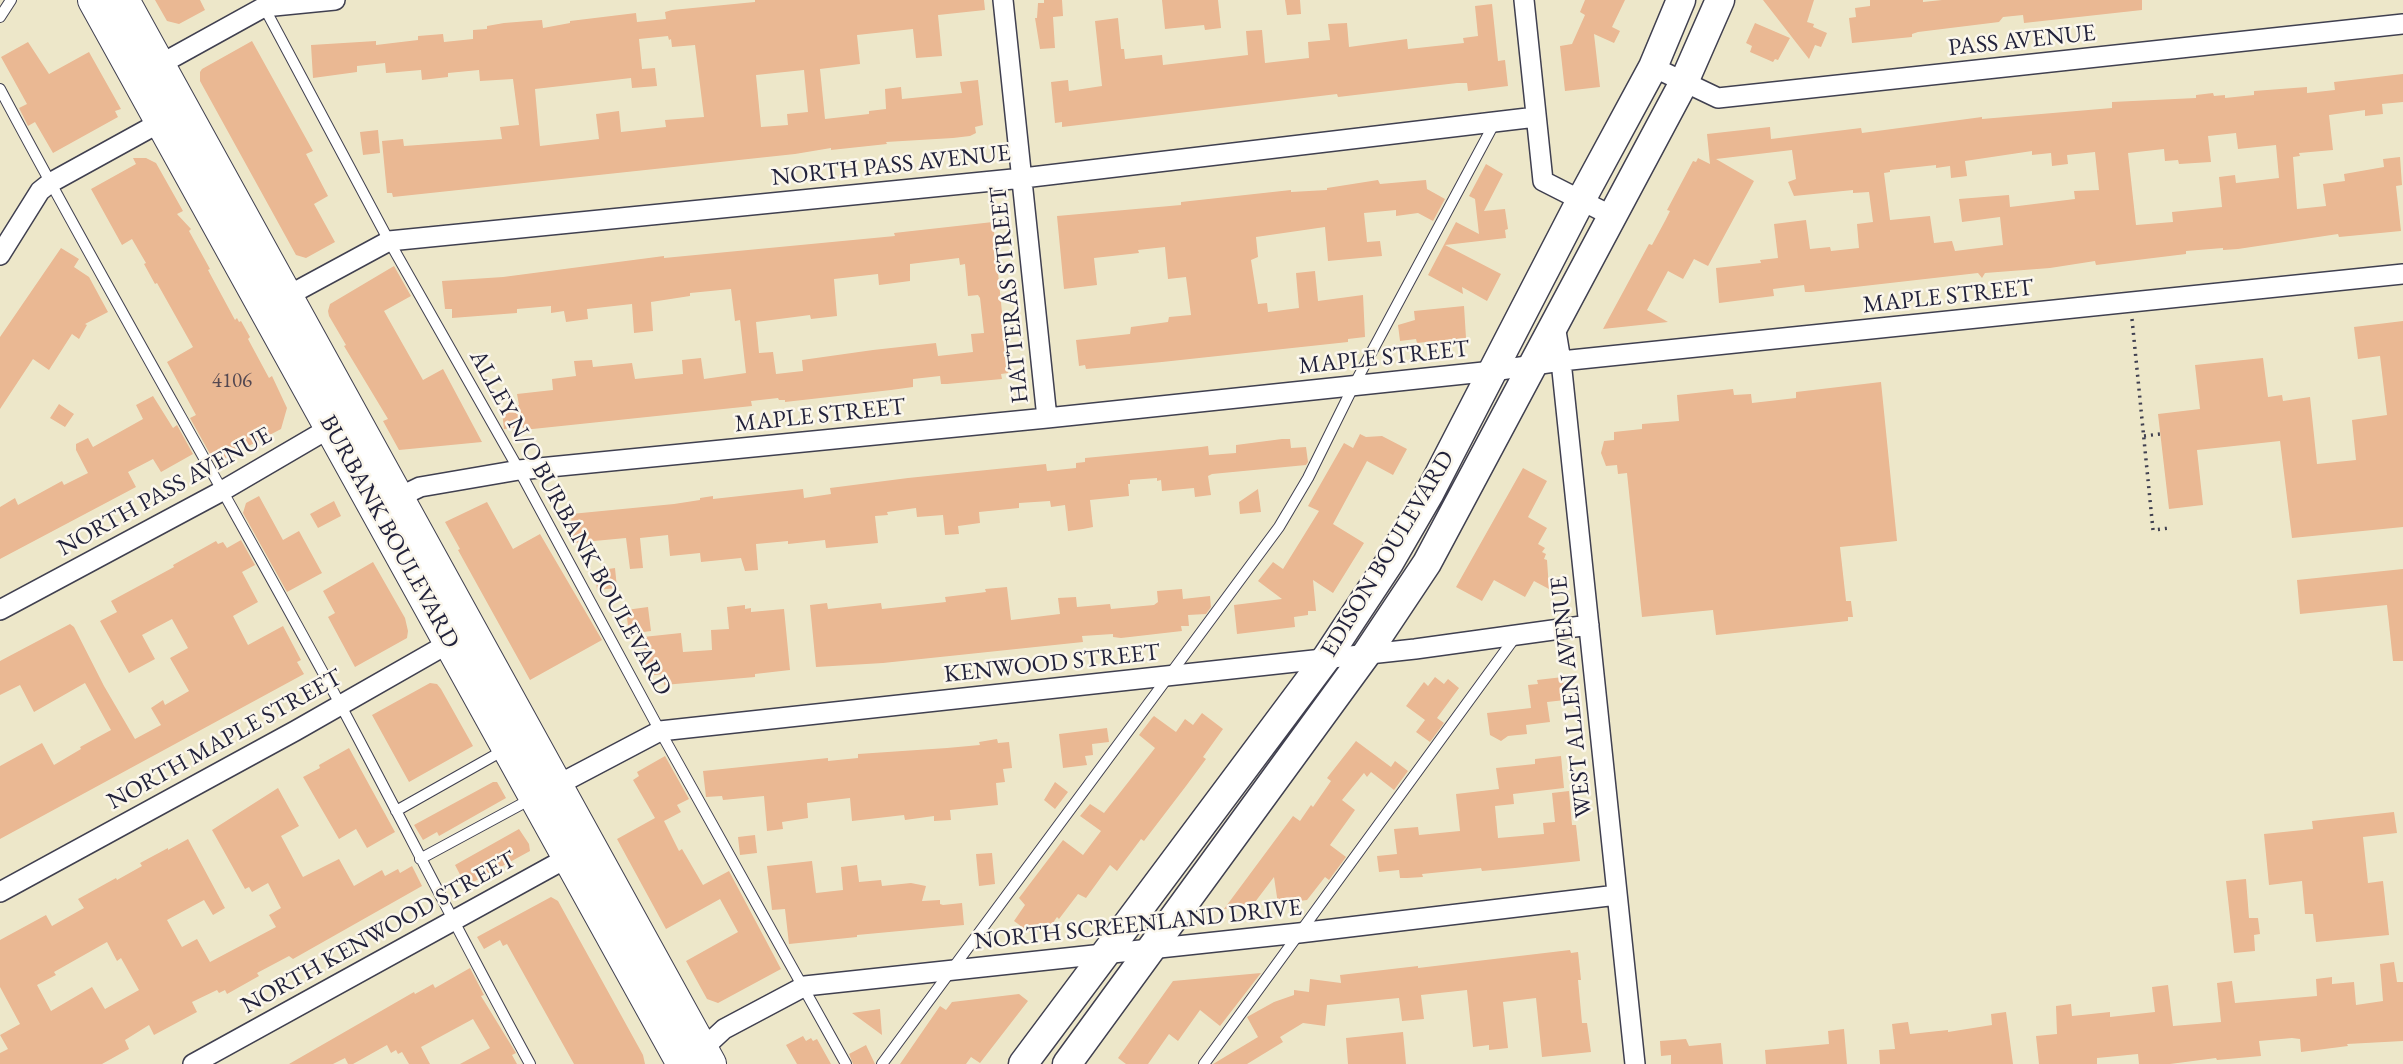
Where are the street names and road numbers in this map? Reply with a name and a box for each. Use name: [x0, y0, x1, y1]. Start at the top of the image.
street label: PASS AVENUE: [1947, 19, 2097, 63]
street label: NORTH PASS AVENUE: [770, 139, 1012, 193]
street label: HATTERAS STREET: [984, 185, 1036, 405]
street label: MAPLE STREET: [1861, 274, 2035, 320]
street label: MAPLE STREET: [1297, 335, 1471, 381]
street label: ALLEY N/O BURBANK BOULEVARD: [463, 345, 677, 701]
street label: MAPLE STREET: [733, 393, 907, 439]
street label: BURBANK BOULEVARD: [313, 410, 465, 654]
street label: NORTH PASS AVENUE: [53, 421, 277, 563]
street label: EDISON BOULEVARD: [1315, 446, 1461, 662]
street label: WEST ALLEN AVENUE: [1545, 575, 1599, 819]
street label: KENWOOD STREET: [943, 638, 1161, 690]
street label: NORTH MAPLE STREET: [103, 663, 347, 817]
street label: NORTH KENWOOD STREET: [237, 845, 521, 1021]
street label: NORTH SCREENLAND DRIVE: [973, 893, 1303, 957]

